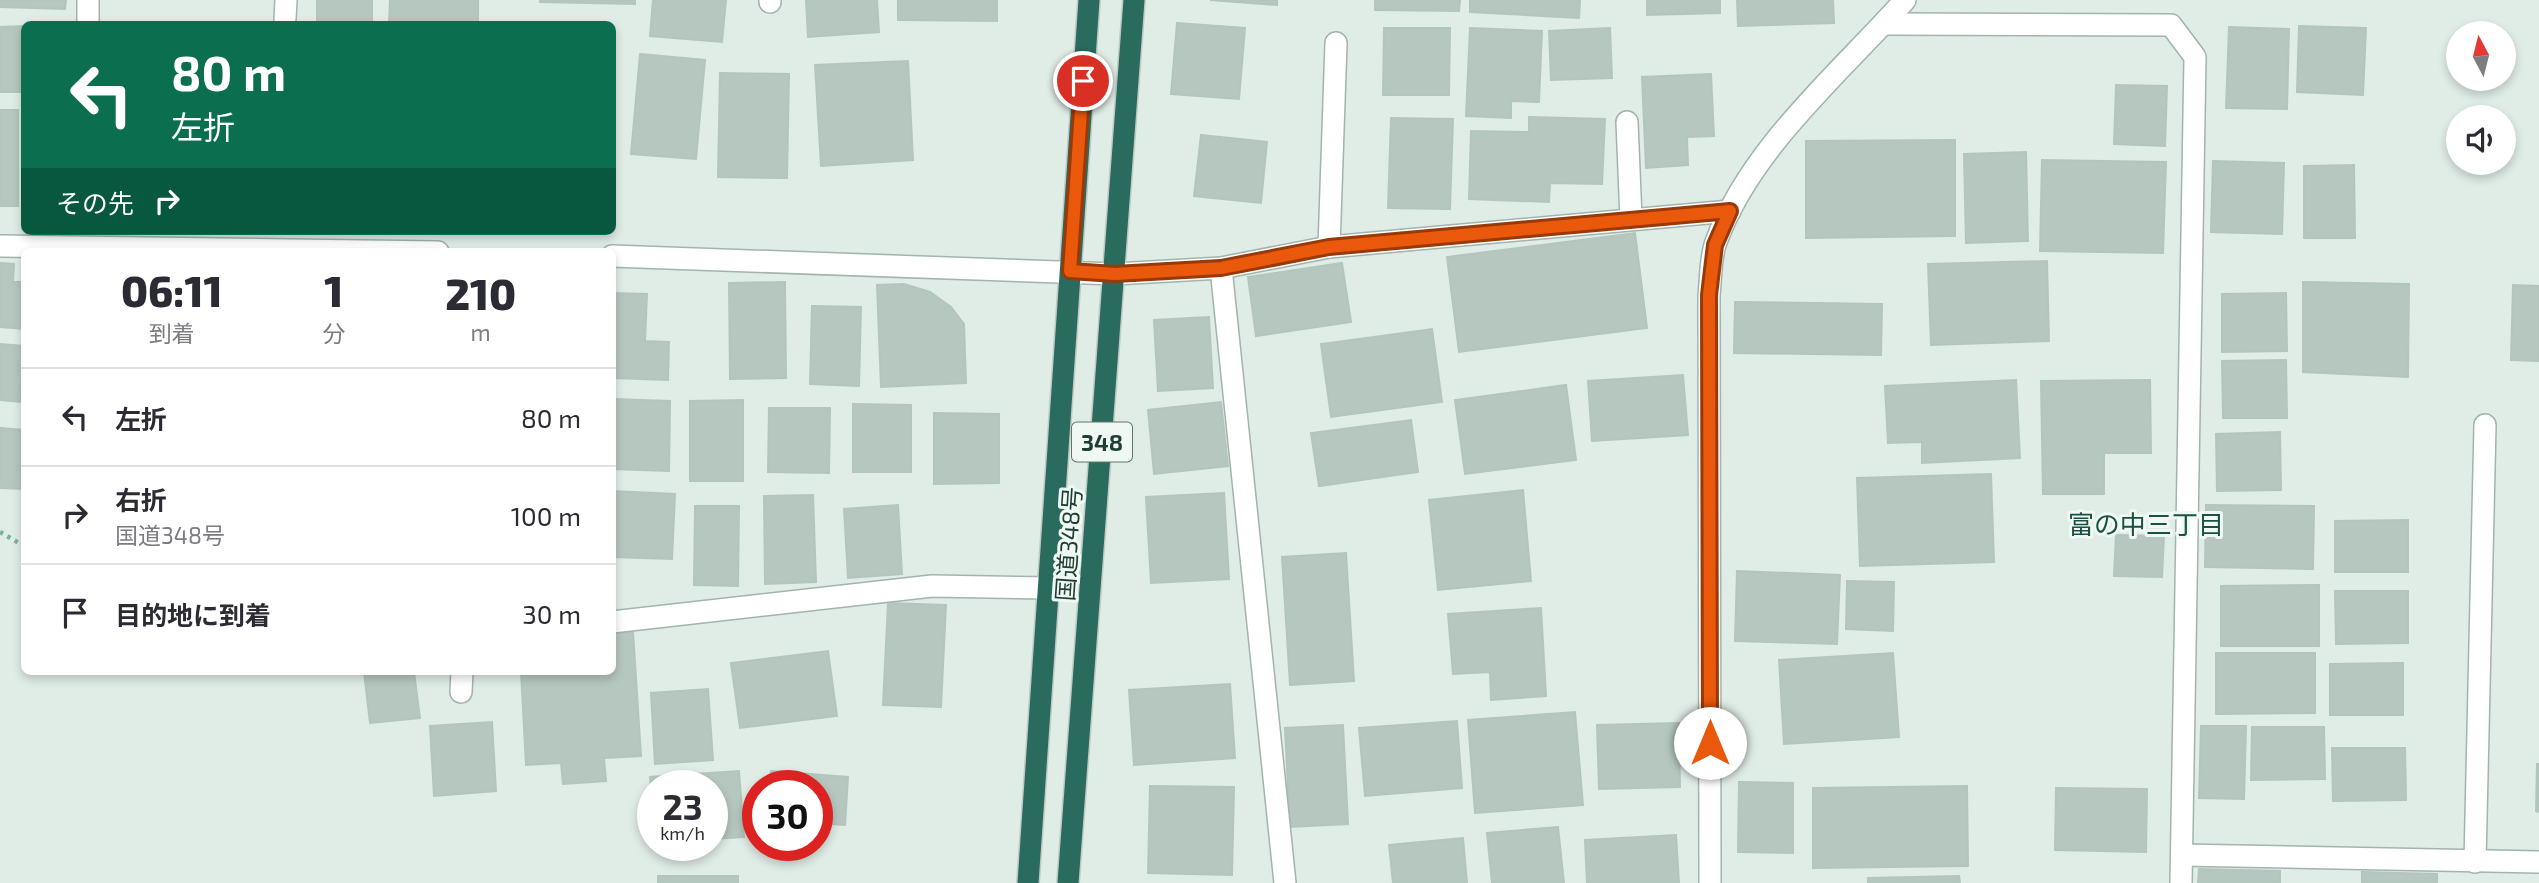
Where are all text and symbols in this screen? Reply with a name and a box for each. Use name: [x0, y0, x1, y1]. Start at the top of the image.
north arrow: [2446, 21, 2516, 91]
map controls: [2446, 21, 2516, 175]
text: 80 m: [171, 42, 286, 101]
icon: left: [56, 49, 147, 140]
pin: [1053, 51, 1113, 111]
icon: arrive: [1064, 62, 1102, 100]
button: sound: [2446, 105, 2516, 175]
text: 左折: [171, 107, 235, 145]
icon: right: [148, 182, 186, 220]
text: その先: [56, 187, 134, 218]
text: 06:11: [121, 265, 222, 315]
text: 1: [324, 265, 343, 315]
text: 210: [445, 268, 516, 318]
text: m: [471, 318, 491, 346]
text: 到着: [149, 319, 195, 347]
text: 分: [322, 319, 345, 347]
icon: left: [56, 398, 94, 436]
text: 80 m: [521, 402, 581, 433]
text: 左折: [115, 403, 167, 434]
road number: 348: [1072, 422, 1132, 462]
text: 右折: [115, 484, 167, 515]
street label: 国道348号: [1050, 486, 1086, 602]
icon: right: [56, 496, 94, 534]
text: 100 m: [511, 500, 581, 531]
district label: 富の中三丁目: [2068, 508, 2224, 539]
text: 国道348号: [115, 521, 225, 549]
icon: arrive: [56, 594, 94, 632]
text: 30 m: [522, 598, 581, 629]
text: 目的地に到着: [115, 599, 271, 630]
position arrow: [1673, 706, 1747, 780]
speed limit sign: 30: [742, 770, 833, 861]
text: 23: [662, 785, 703, 827]
text: km/h: [660, 822, 705, 844]

